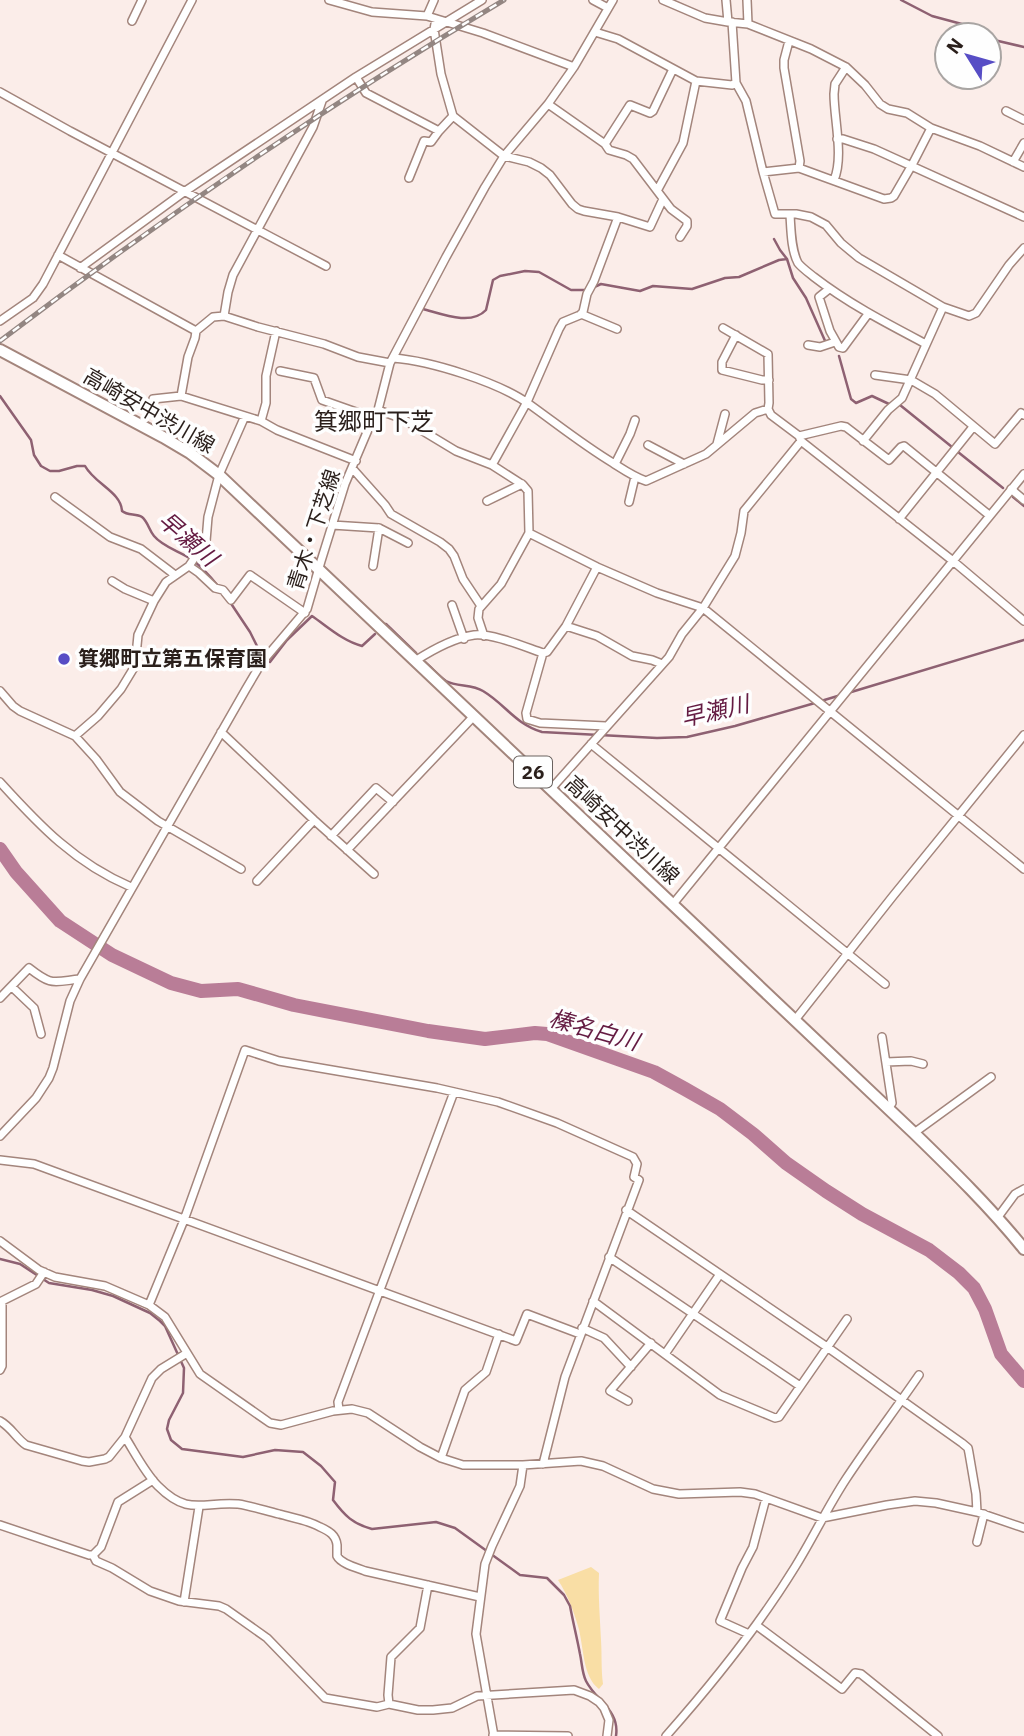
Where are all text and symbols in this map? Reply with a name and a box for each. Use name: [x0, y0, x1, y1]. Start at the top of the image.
north arrow: [933, 21, 1003, 91]
text: N: [941, 33, 968, 58]
street label: 高崎安中渋川線: [79, 361, 220, 459]
district label: 箕郷町下芝: [314, 405, 434, 437]
street label: 青木・下芝線: [280, 465, 346, 594]
water label: 早瀬川: [153, 504, 227, 574]
place label: 箕郷町立第五保育園: [78, 644, 267, 672]
marker: 箕郷町立第五保育園: [56, 651, 72, 667]
water label: 早瀬川: [678, 687, 755, 732]
road number: 26: [514, 757, 552, 788]
street label: 高崎安中渋川線: [559, 769, 686, 890]
water label: 榛名白川: [546, 1002, 646, 1057]

